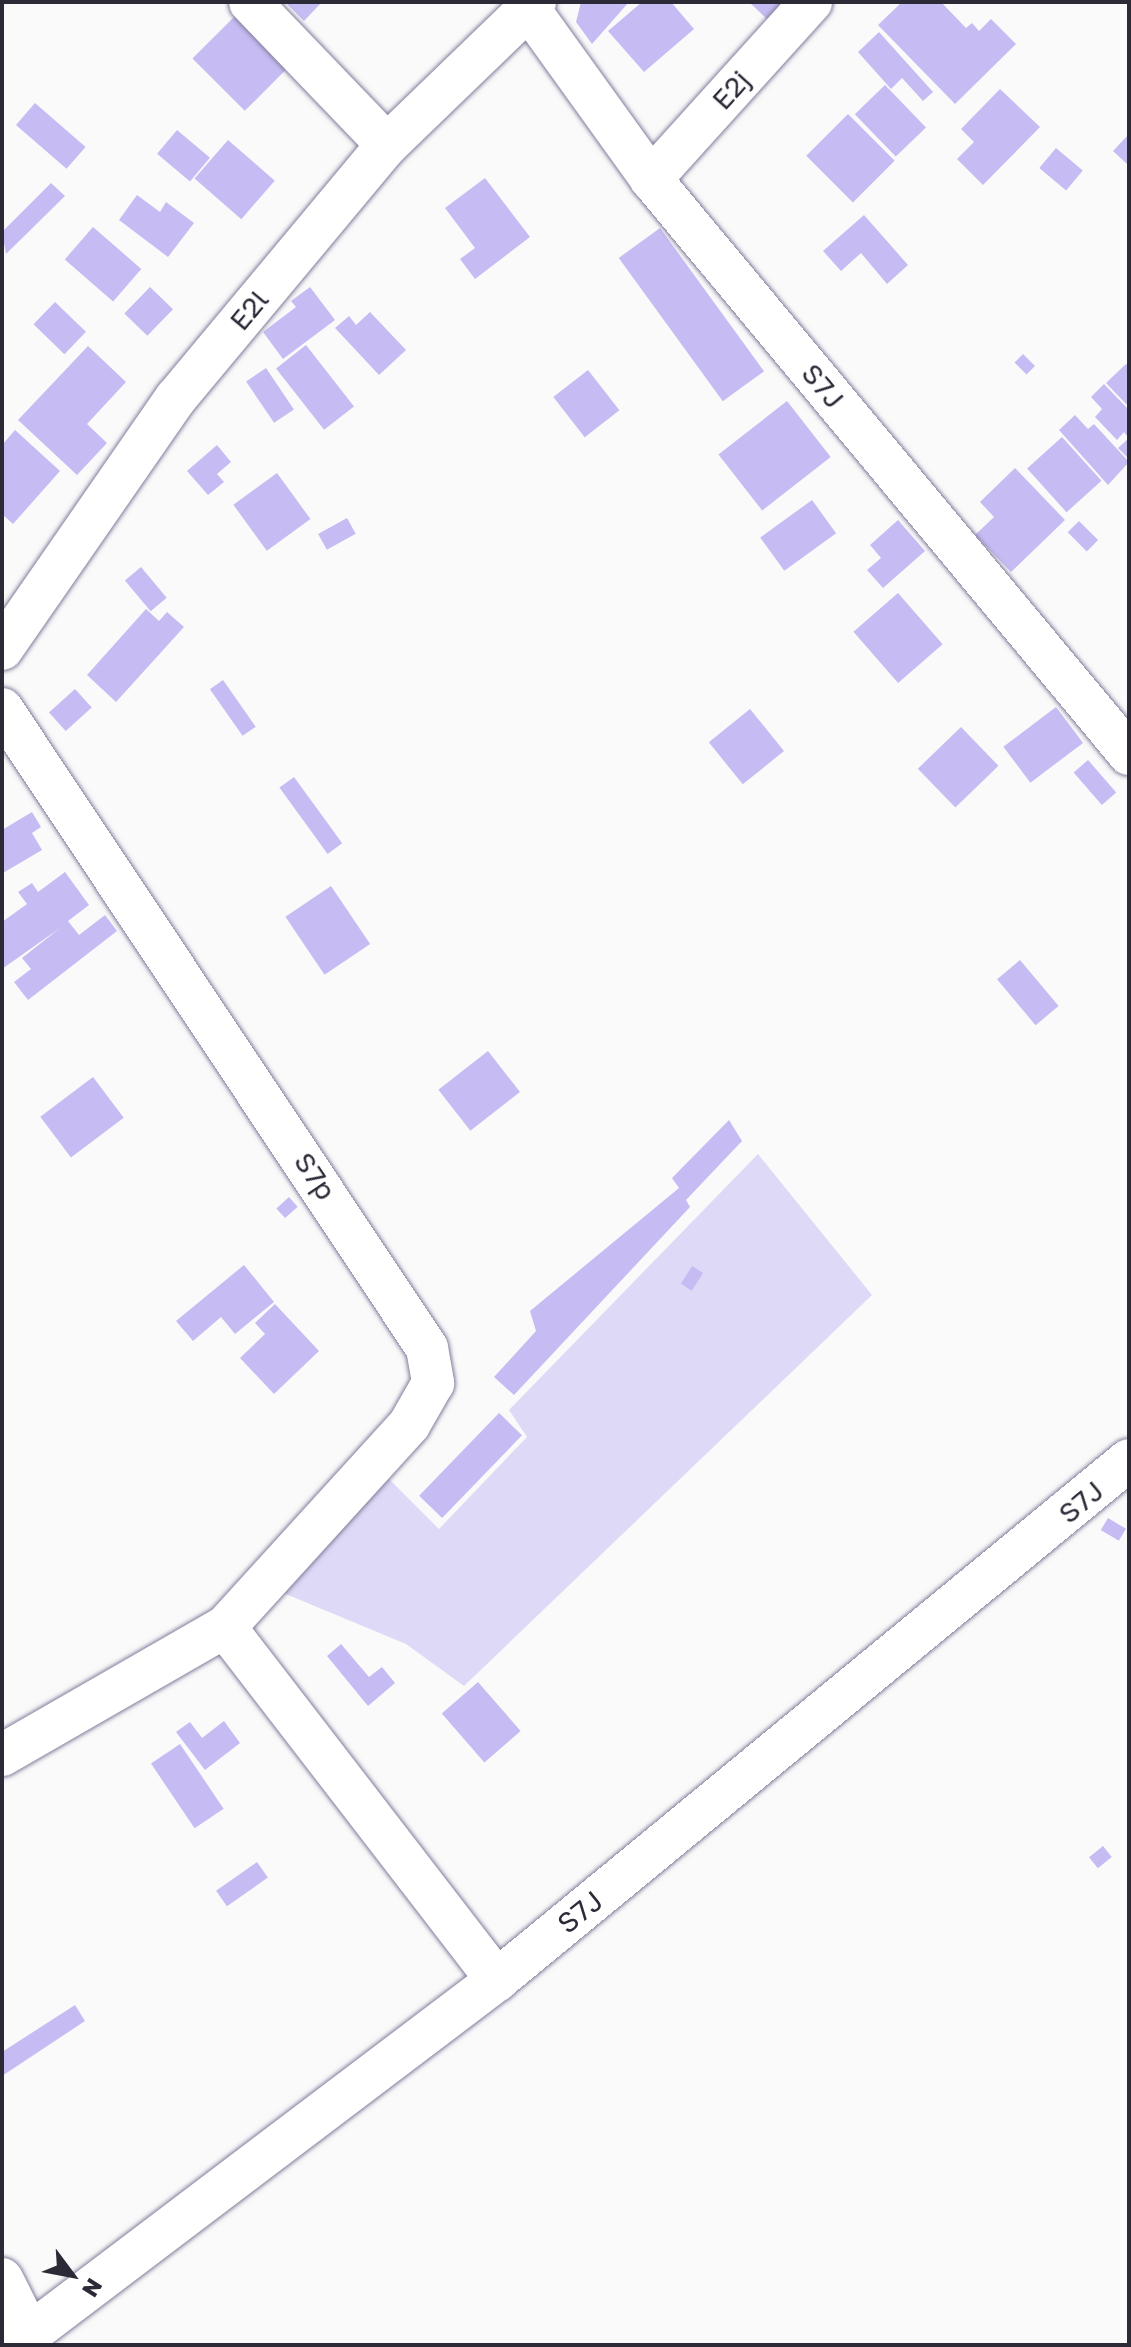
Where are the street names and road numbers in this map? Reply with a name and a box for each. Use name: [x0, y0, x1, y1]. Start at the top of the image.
street label: E2j: [705, 64, 757, 116]
street label: E2l: [223, 283, 275, 337]
street label: S7J: [795, 357, 851, 415]
street label: S7p: [287, 1146, 343, 1206]
street label: S7J: [1052, 1474, 1110, 1530]
street label: S7J: [551, 1884, 609, 1940]

